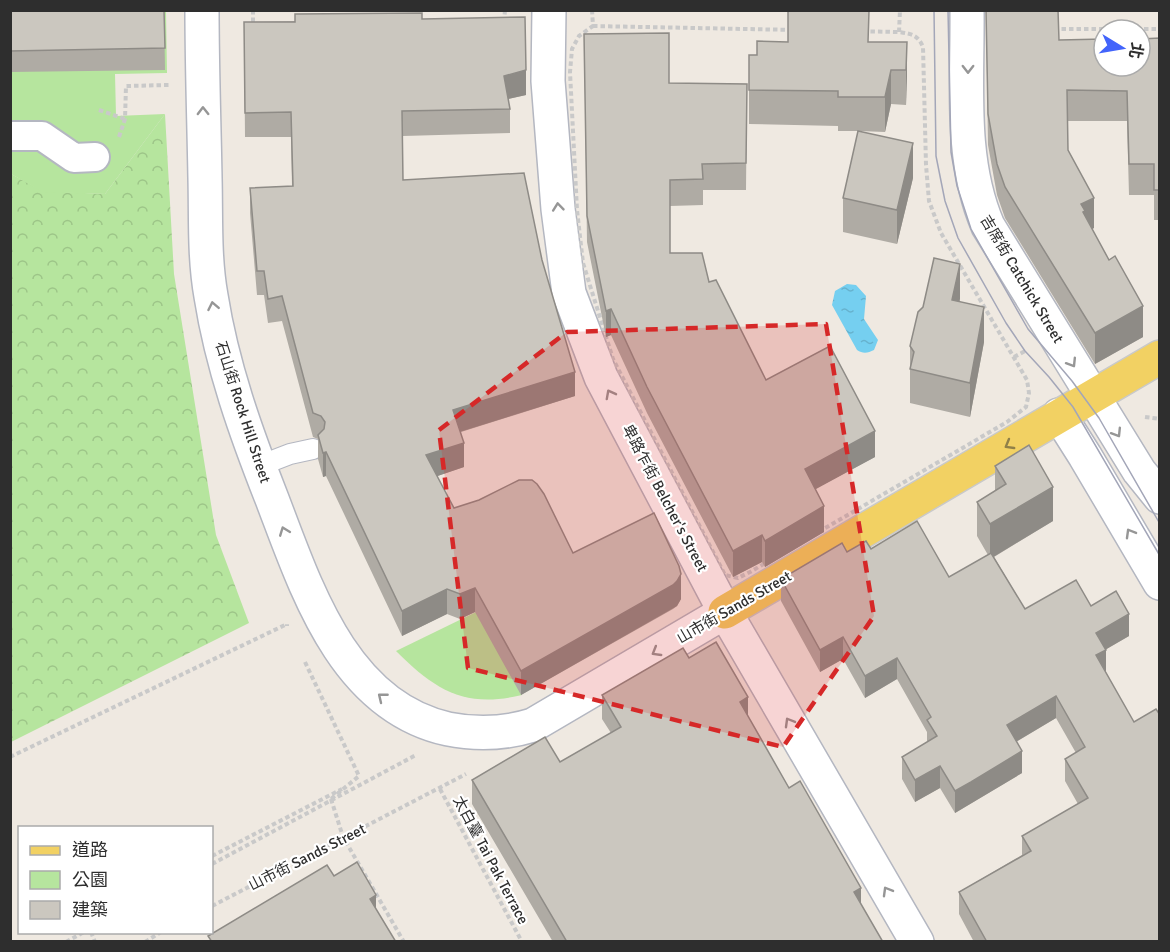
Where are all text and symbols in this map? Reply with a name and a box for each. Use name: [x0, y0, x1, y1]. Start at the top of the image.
north arrow: [1092, 18, 1152, 78]
text: 北: [1124, 41, 1147, 60]
one-way arrow: [962, 64, 974, 73]
one-way arrow: [197, 107, 210, 116]
one-way arrow: [552, 203, 565, 212]
street label: 吉席街 Catchick Street: [977, 212, 1067, 346]
one-way arrow: [207, 301, 220, 311]
street label: 石山街 Rock Hill Street: [212, 339, 274, 485]
one-way arrow: [1065, 357, 1076, 368]
one-way arrow: [605, 389, 617, 400]
street label: 卑路乍街 Belcher's Street: [618, 421, 712, 575]
one-way arrow: [1110, 426, 1121, 437]
one-way arrow: [1005, 438, 1015, 450]
one-way arrow: [279, 527, 291, 538]
one-way arrow: [1126, 529, 1137, 539]
street label: 山市街 Sands Street: [673, 567, 795, 647]
one-way arrow: [652, 644, 662, 656]
one-way arrow: [378, 694, 389, 705]
one-way arrow: [785, 718, 797, 728]
street label: 太白臺 Tai Pak Terrace: [450, 793, 532, 927]
street label: 山市街 Sands Street: [245, 820, 369, 894]
legend: [18, 826, 213, 934]
text: 道路: [72, 839, 108, 861]
text: 公園: [72, 869, 108, 891]
one-way arrow: [883, 887, 894, 897]
text: 建築: [72, 899, 108, 921]

